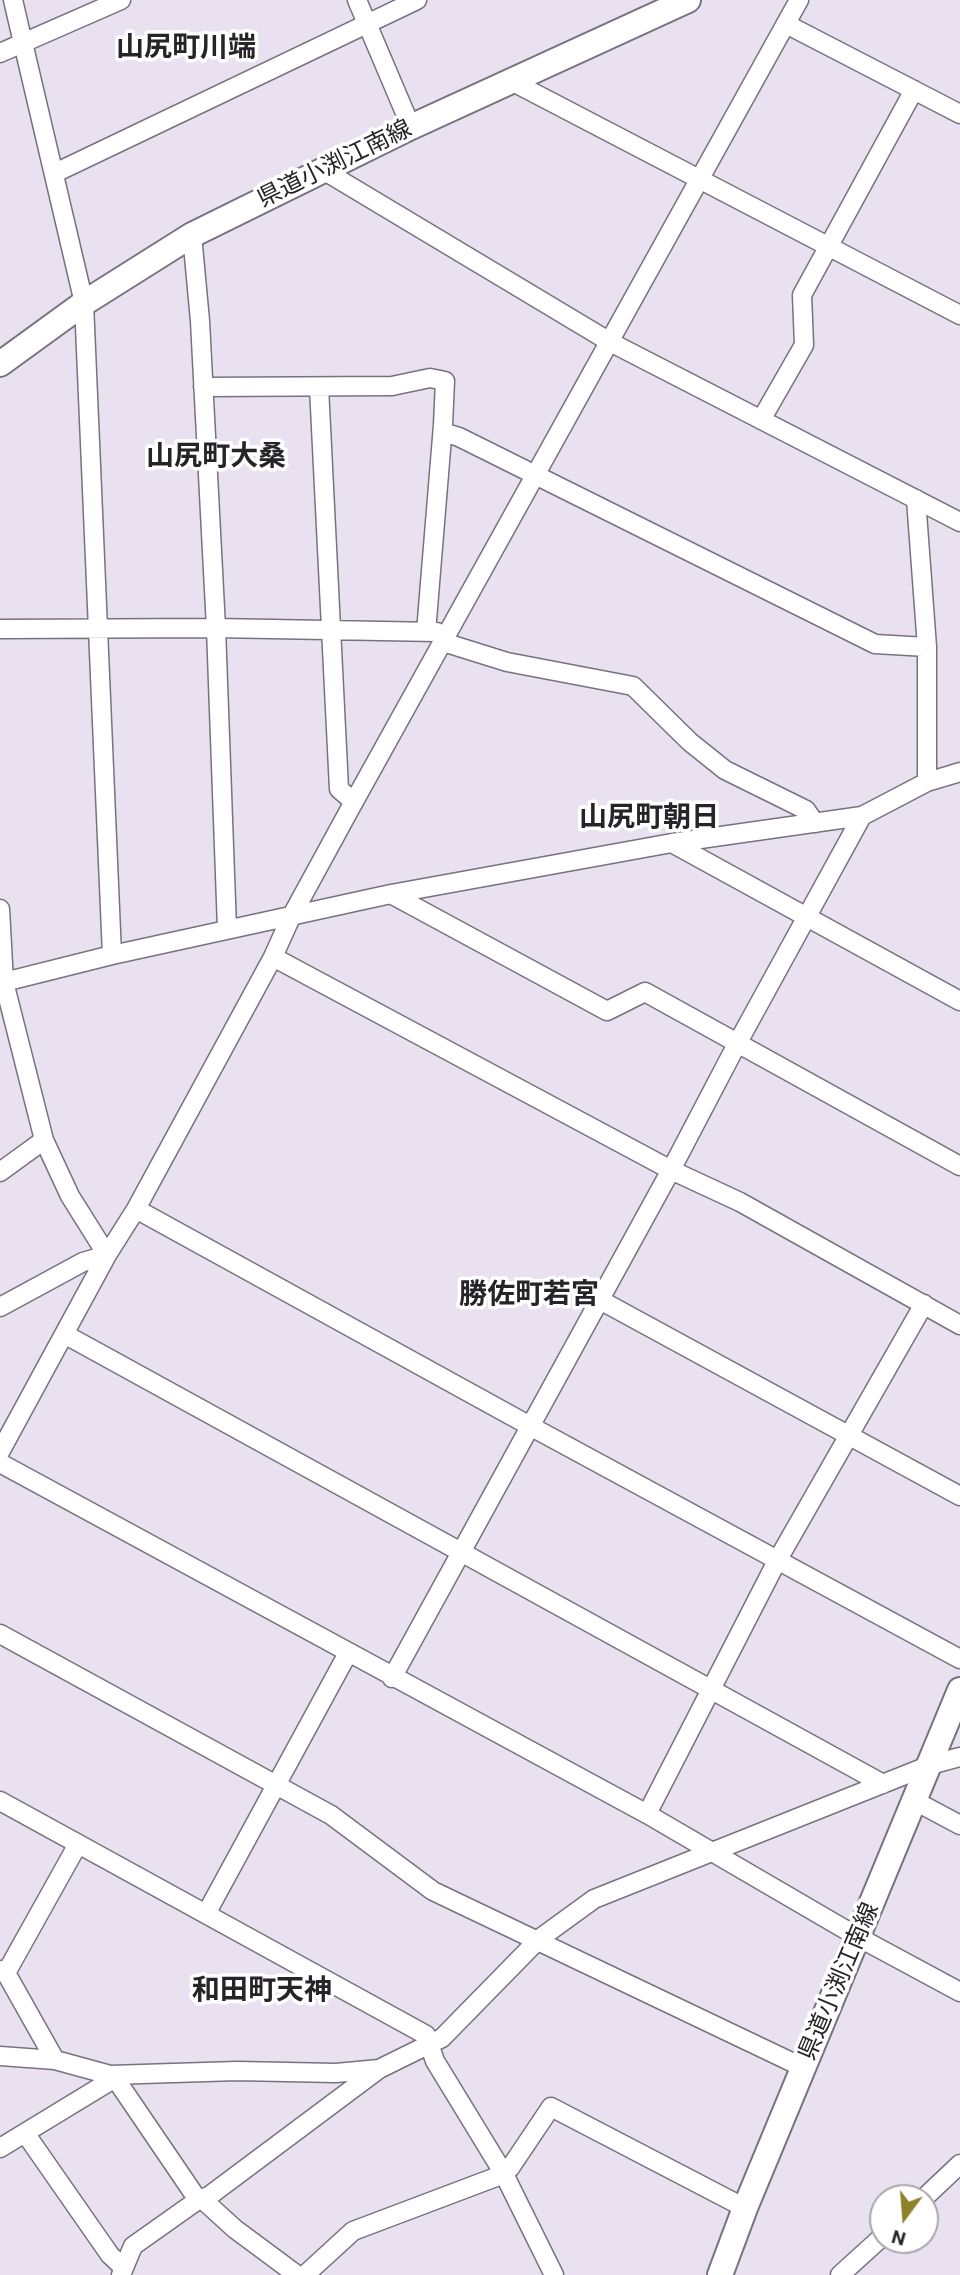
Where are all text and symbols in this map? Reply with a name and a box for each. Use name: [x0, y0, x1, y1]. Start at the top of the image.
district label: 山尻町川端: [116, 32, 256, 66]
street label: 県道小渕江南線: [253, 115, 417, 215]
district label: 山尻町大桑: [146, 441, 286, 475]
district label: 山尻町朝日: [579, 802, 719, 836]
district label: 勝佐町若宮: [459, 1279, 599, 1313]
street label: 県道小渕江南線: [794, 1899, 886, 2065]
district label: 和田町天神: [192, 1975, 332, 2009]
north arrow: [869, 2184, 939, 2254]
text: N: [889, 2225, 908, 2251]

